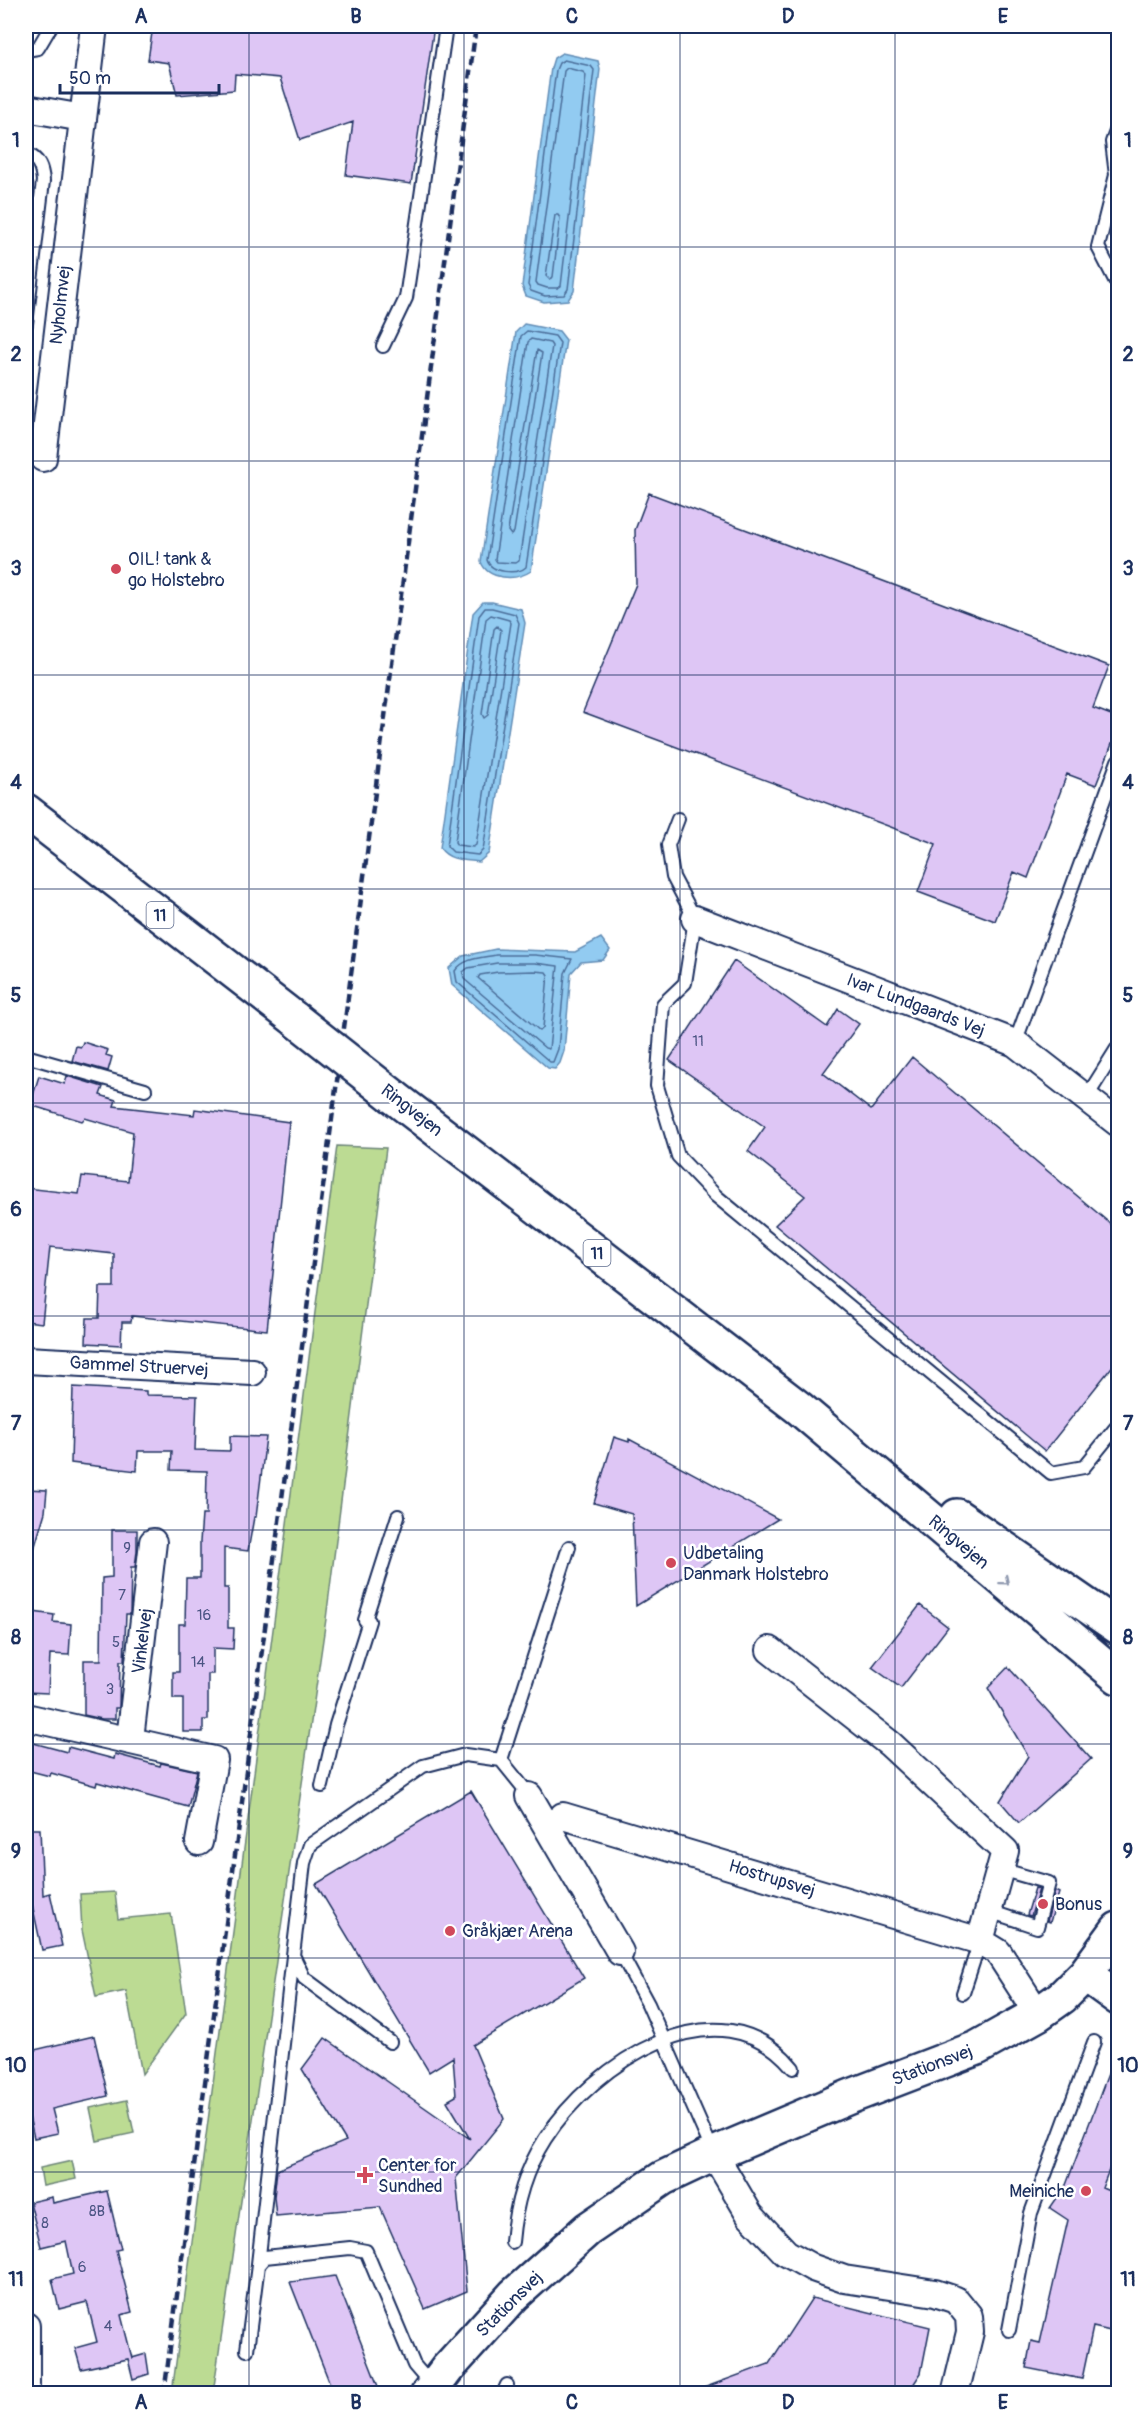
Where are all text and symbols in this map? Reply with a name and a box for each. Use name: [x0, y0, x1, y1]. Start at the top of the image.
text: A: [135, 4, 148, 29]
text: B: [350, 4, 362, 29]
text: C: [566, 4, 578, 29]
text: D: [782, 4, 795, 29]
text: E: [998, 4, 1009, 29]
scale bar: [60, 57, 219, 95]
text: 50 m: [69, 67, 111, 90]
text: 1: [12, 128, 20, 153]
text: 1: [1124, 128, 1132, 153]
street label: Nyholmvej: [45, 264, 76, 346]
text: 2: [10, 342, 22, 367]
text: 2: [1122, 342, 1134, 367]
place label: OIL! tank & go Holstebro: [128, 548, 225, 592]
text: 3: [10, 556, 22, 581]
text: 3: [1122, 556, 1134, 581]
marker: OIL! tank & go Holstebro: [109, 562, 123, 576]
text: 4: [10, 770, 22, 795]
text: 4: [1122, 770, 1134, 795]
road number: 11: [146, 902, 174, 928]
street label: Ivar Lundgaards Vej: [843, 968, 988, 1042]
text: 5: [11, 983, 22, 1008]
text: 5: [1123, 983, 1134, 1008]
house number: 11: [692, 1032, 704, 1051]
street label: Ringvejen: [376, 1079, 447, 1142]
text: 6: [10, 1197, 22, 1222]
text: 6: [1122, 1197, 1134, 1222]
road number: 11: [584, 1240, 610, 1266]
street label: Gammel Struervej: [69, 1351, 209, 1382]
text: 7: [11, 1411, 22, 1436]
text: 7: [1123, 1411, 1134, 1436]
street label: Ringvejen: [924, 1510, 994, 1574]
house number: 9: [123, 1539, 131, 1558]
place label: Udbetaling Danmark Holstebro: [683, 1542, 829, 1586]
marker: Udbetaling Danmark Holstebro: [664, 1556, 678, 1570]
one-way arrow: [998, 1574, 1009, 1585]
house number: 7: [118, 1586, 126, 1605]
house number: 16: [197, 1606, 211, 1625]
street label: Vinkelvej: [127, 1607, 158, 1675]
text: 8: [11, 1625, 21, 1650]
text: 8: [1123, 1625, 1133, 1650]
house number: 5: [112, 1633, 120, 1652]
house number: 14: [191, 1653, 206, 1672]
house number: 3: [106, 1680, 114, 1699]
text: 9: [11, 1839, 21, 1864]
text: 9: [1123, 1839, 1133, 1864]
street label: Hostrupsvej: [726, 1854, 818, 1903]
place label: Bonus: [1055, 1893, 1102, 1916]
marker: Bonus: [1036, 1897, 1050, 1911]
place label: Gråkjær Arena: [462, 1920, 573, 1943]
marker: Gråkjær Arena: [443, 1924, 457, 1938]
street label: Stationsvej: [889, 2040, 976, 2091]
text: 10: [5, 2053, 27, 2078]
text: 10: [1117, 2053, 1139, 2078]
place label: Center for Sundhed: [378, 2154, 457, 2198]
marker: Center for Sundhed: [356, 2166, 374, 2184]
place label: Meiniche: [1009, 2180, 1074, 2203]
marker: Meiniche: [1079, 2184, 1093, 2198]
house number: 8B: [89, 2202, 105, 2221]
house number: 8: [41, 2214, 49, 2233]
house number: 6: [78, 2258, 86, 2277]
street label: Stationsvej: [471, 2266, 547, 2342]
text: 11: [8, 2267, 24, 2292]
text: 11: [1120, 2267, 1136, 2292]
house number: 4: [104, 2317, 113, 2336]
text: A: [135, 2390, 148, 2415]
text: B: [350, 2390, 362, 2415]
text: C: [566, 2390, 578, 2415]
text: D: [782, 2390, 795, 2415]
text: E: [998, 2390, 1009, 2415]

